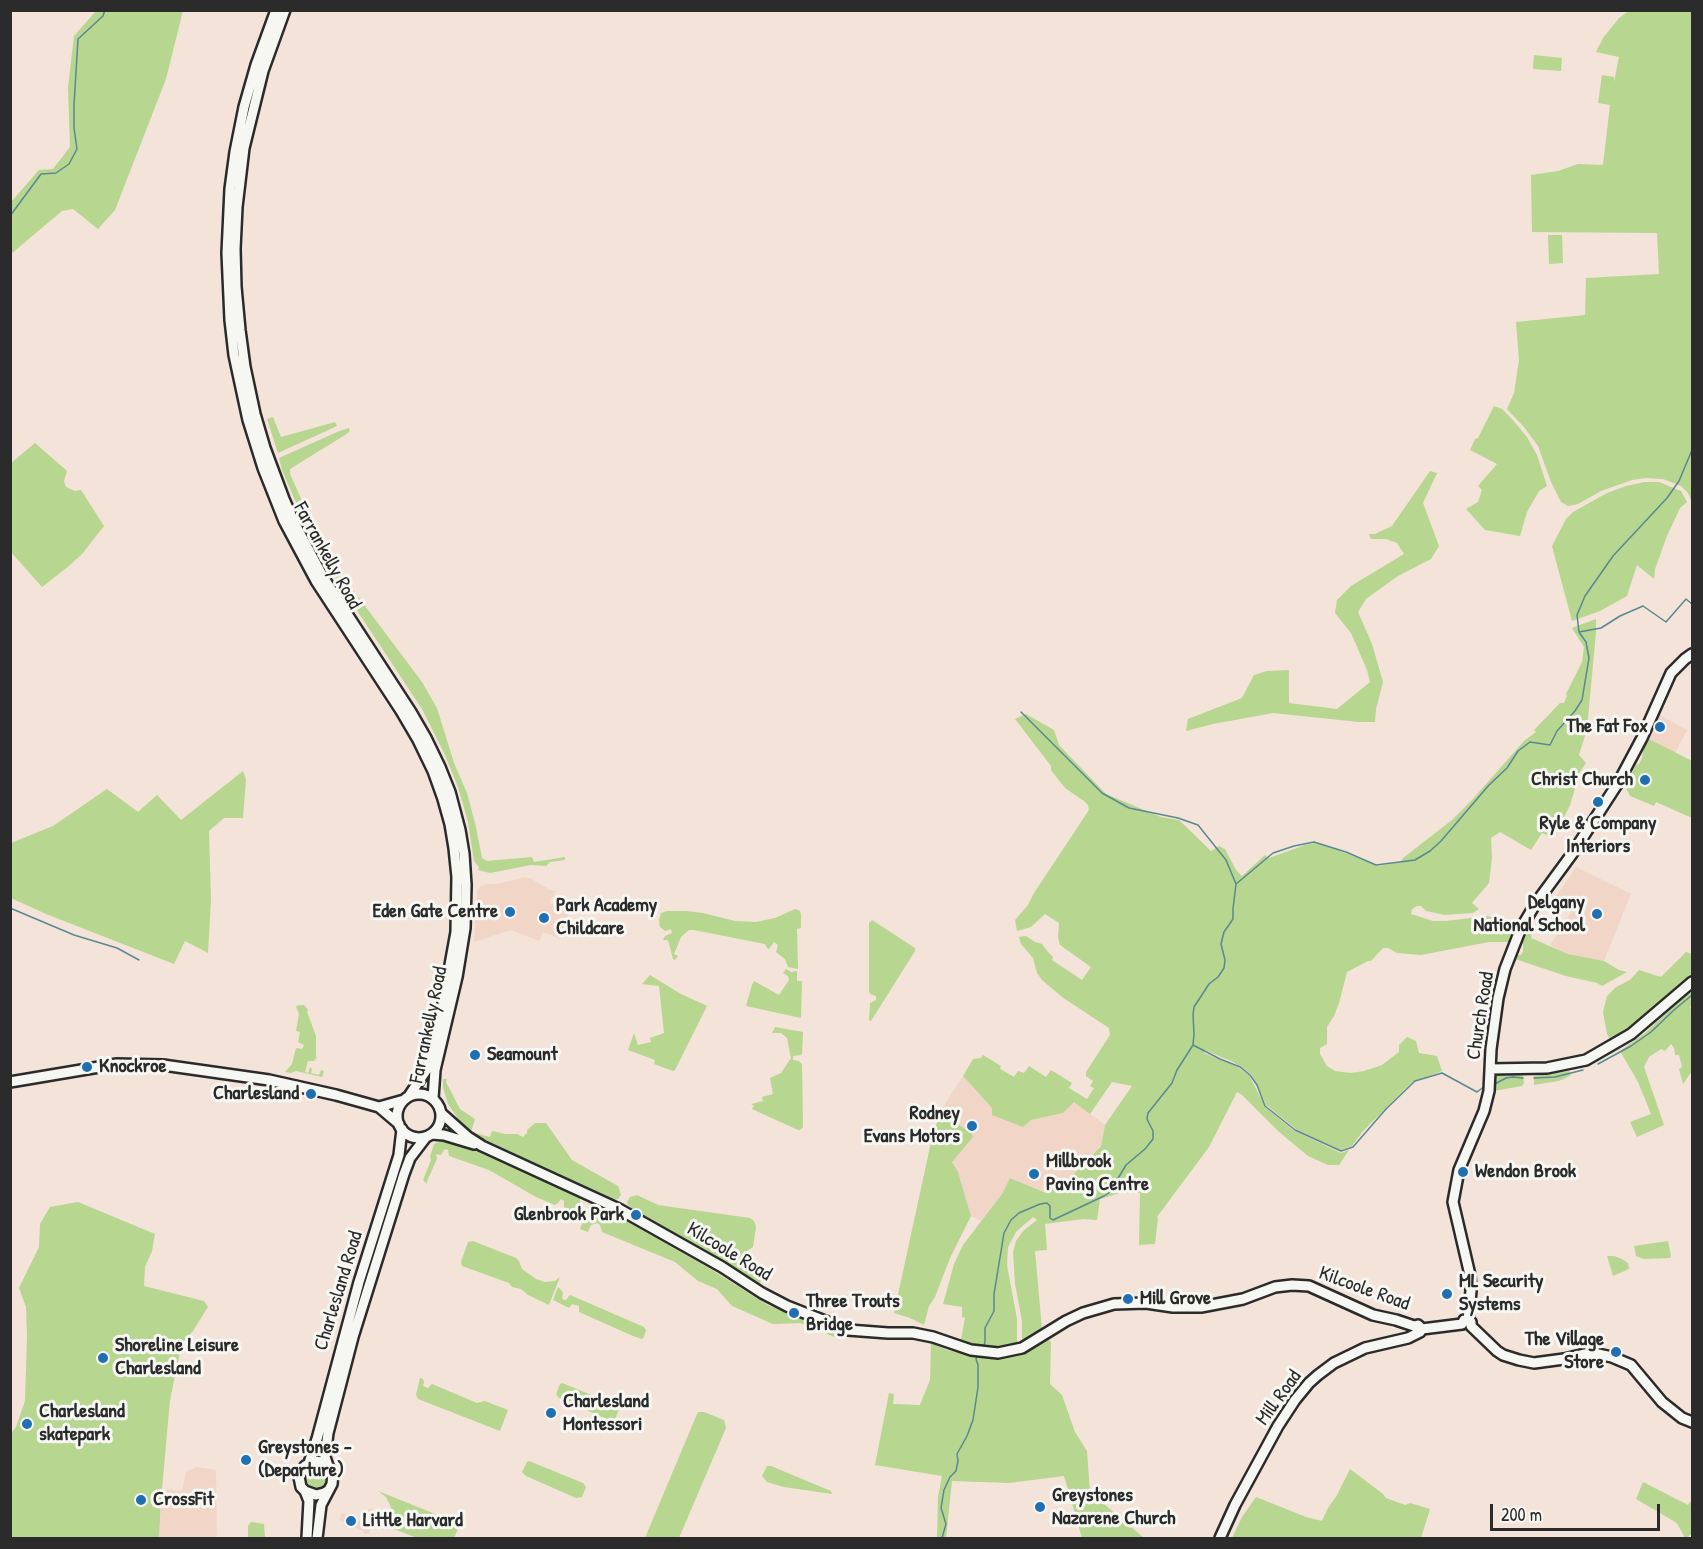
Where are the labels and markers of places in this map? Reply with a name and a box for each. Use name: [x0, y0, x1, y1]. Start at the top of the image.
place label: The Fat Fox: [1566, 715, 1648, 739]
marker: The Fat Fox: [1653, 720, 1667, 734]
place label: Christ Church: [1531, 768, 1633, 792]
marker: Christ Church: [1638, 773, 1652, 787]
marker: Ryle & Company Interiors: [1591, 795, 1605, 809]
place label: Ryle & Company Interiors: [1539, 812, 1657, 859]
place label: Delgany National School: [1474, 891, 1585, 938]
place label: Park Academy Childcare: [556, 894, 657, 941]
place label: Eden Gate Centre: [372, 900, 498, 924]
marker: Eden Gate Centre: [503, 905, 517, 919]
marker: Delgany National School: [1590, 907, 1604, 921]
marker: Park Academy Childcare: [537, 911, 551, 925]
place label: Seamount: [487, 1043, 558, 1067]
marker: Seamount: [468, 1048, 482, 1062]
place label: Knockroe: [99, 1055, 166, 1079]
marker: Knockroe: [80, 1060, 94, 1074]
place label: Charlesland: [213, 1082, 299, 1106]
marker: Charlesland: [304, 1087, 318, 1101]
place label: Rodney Evans Motors: [864, 1102, 960, 1149]
marker: Rodney Evans Motors: [965, 1119, 979, 1133]
place label: Millbrook Paving Centre: [1046, 1150, 1149, 1197]
place label: Wendon Brook: [1475, 1160, 1576, 1184]
marker: Wendon Brook: [1456, 1165, 1470, 1179]
marker: Millbrook Paving Centre: [1027, 1167, 1041, 1181]
place label: Glenbrook Park: [514, 1203, 624, 1227]
marker: Glenbrook Park: [629, 1208, 643, 1222]
place label: ML Security Systems: [1459, 1270, 1543, 1317]
place label: Mill Grove: [1140, 1287, 1211, 1311]
marker: ML Security Systems: [1440, 1287, 1454, 1301]
place label: Three Trouts Bridge: [806, 1290, 900, 1337]
marker: Mill Grove: [1121, 1292, 1135, 1306]
marker: Three Trouts Bridge: [787, 1306, 801, 1320]
place label: The Village Store: [1525, 1328, 1604, 1375]
place label: Shoreline Leisure Charlesland: [115, 1334, 239, 1381]
marker: The Village Store: [1609, 1345, 1623, 1359]
marker: Shoreline Leisure Charlesland: [96, 1351, 110, 1365]
place label: Charlesland Montessori: [563, 1390, 649, 1437]
place label: Charlesland skatepark: [39, 1400, 125, 1447]
marker: Charlesland Montessori: [544, 1406, 558, 1420]
marker: Charlesland skatepark: [20, 1417, 34, 1431]
place label: Greystones - (Departure): [258, 1436, 352, 1483]
marker: Greystones - (Departure): [239, 1453, 253, 1467]
place label: Greystones Nazarene Church: [1052, 1484, 1175, 1531]
place label: CrossFit: [153, 1488, 214, 1512]
marker: CrossFit: [134, 1493, 148, 1507]
marker: Greystones Nazarene Church: [1033, 1500, 1047, 1514]
place label: Little Harvard: [363, 1509, 463, 1533]
marker: Little Harvard: [344, 1514, 358, 1528]

